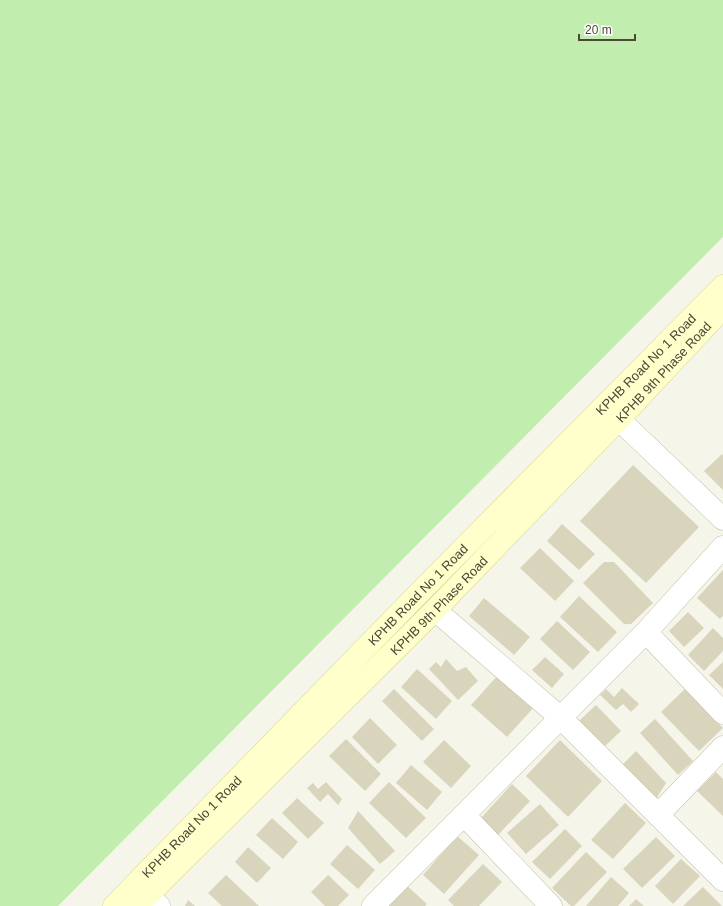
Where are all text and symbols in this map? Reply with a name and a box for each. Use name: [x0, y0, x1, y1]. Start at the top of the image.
scale bar: [579, 16, 635, 42]
text: 20 m: [585, 23, 612, 37]
street label: KPHB Road No 1 Road: [593, 311, 699, 418]
street label: KPHB 9th Phase Road: [613, 319, 714, 425]
street label: KPHB Road No 1 Road: [365, 541, 471, 649]
street label: KPHB 9th Phase Road: [387, 553, 491, 658]
street label: KPHB Road No 1 Road: [139, 773, 245, 881]

